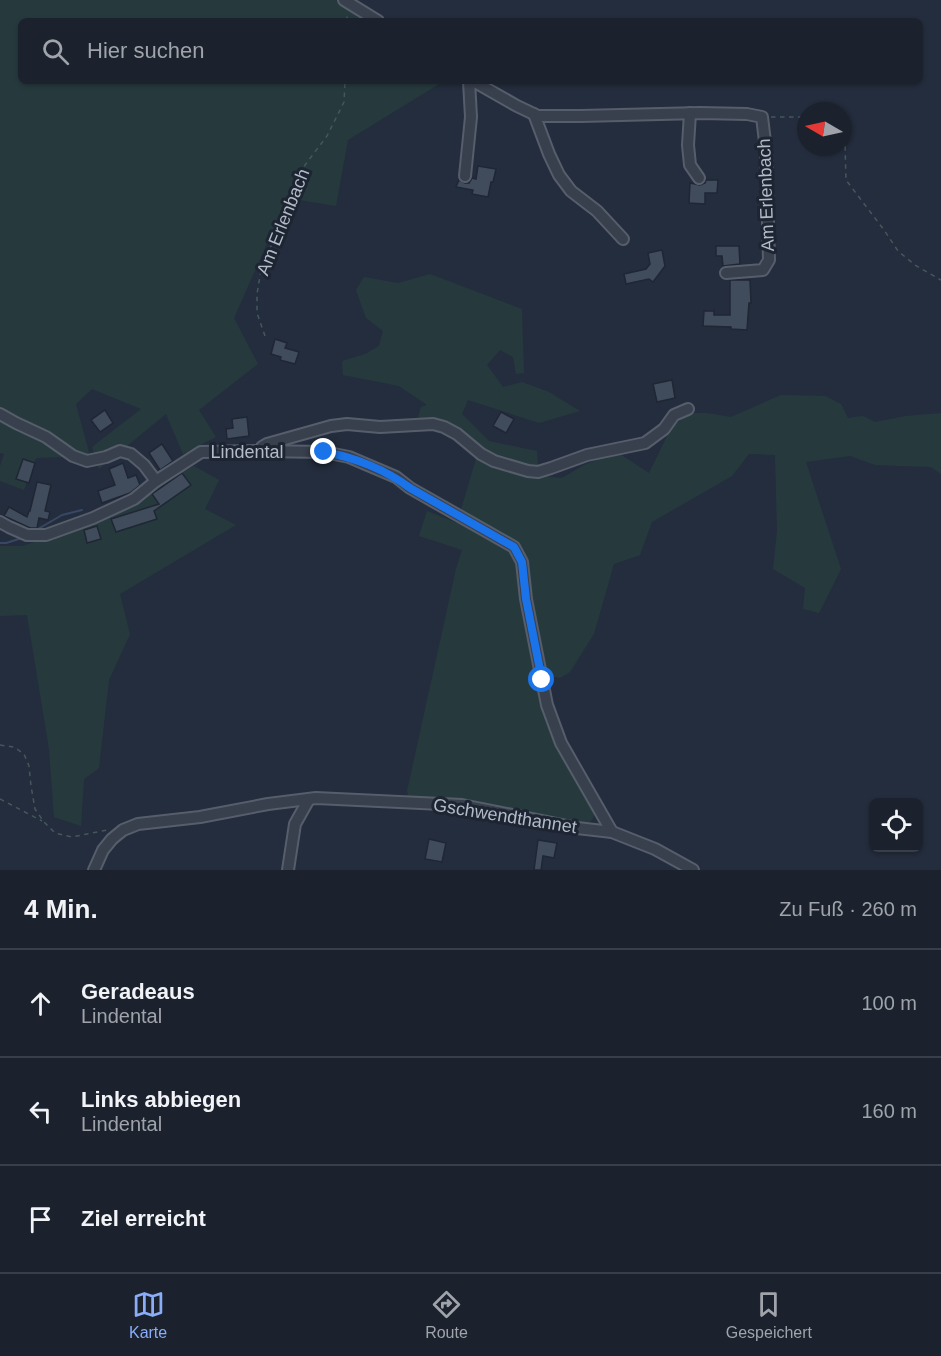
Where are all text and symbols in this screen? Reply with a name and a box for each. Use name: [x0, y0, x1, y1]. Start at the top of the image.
search box: [18, 18, 923, 84]
icon: search: [39, 35, 72, 68]
text: Hier suchen: [87, 38, 204, 63]
north arrow: [797, 102, 851, 156]
street label: Am Erlenbach: [754, 138, 778, 252]
street label: Am Erlenbach: [253, 166, 313, 278]
route end: [310, 438, 336, 464]
street label: Lindental: [210, 442, 284, 462]
route start: [528, 666, 554, 692]
street label: Gschwendthannet: [432, 795, 578, 837]
map controls: [869, 798, 923, 852]
button: locate: [869, 798, 923, 852]
text: 4 Min.: [24, 894, 98, 924]
text: Zu Fuß · 260 m: [779, 898, 917, 920]
text: Geradeaus: [81, 979, 195, 1004]
icon: ahead: [24, 987, 57, 1020]
text: 100 m: [861, 992, 917, 1014]
text: Lindental: [81, 1005, 162, 1027]
text: Links abbiegen: [81, 1087, 241, 1112]
icon: left: [24, 1095, 57, 1128]
text: 160 m: [861, 1100, 917, 1122]
text: Lindental: [81, 1113, 162, 1135]
icon: arrive: [24, 1203, 57, 1236]
text: Ziel erreicht: [81, 1206, 206, 1231]
tab: Karte: [129, 1288, 167, 1342]
tab: Route: [425, 1288, 468, 1342]
tab: Gespeichert: [726, 1288, 812, 1342]

